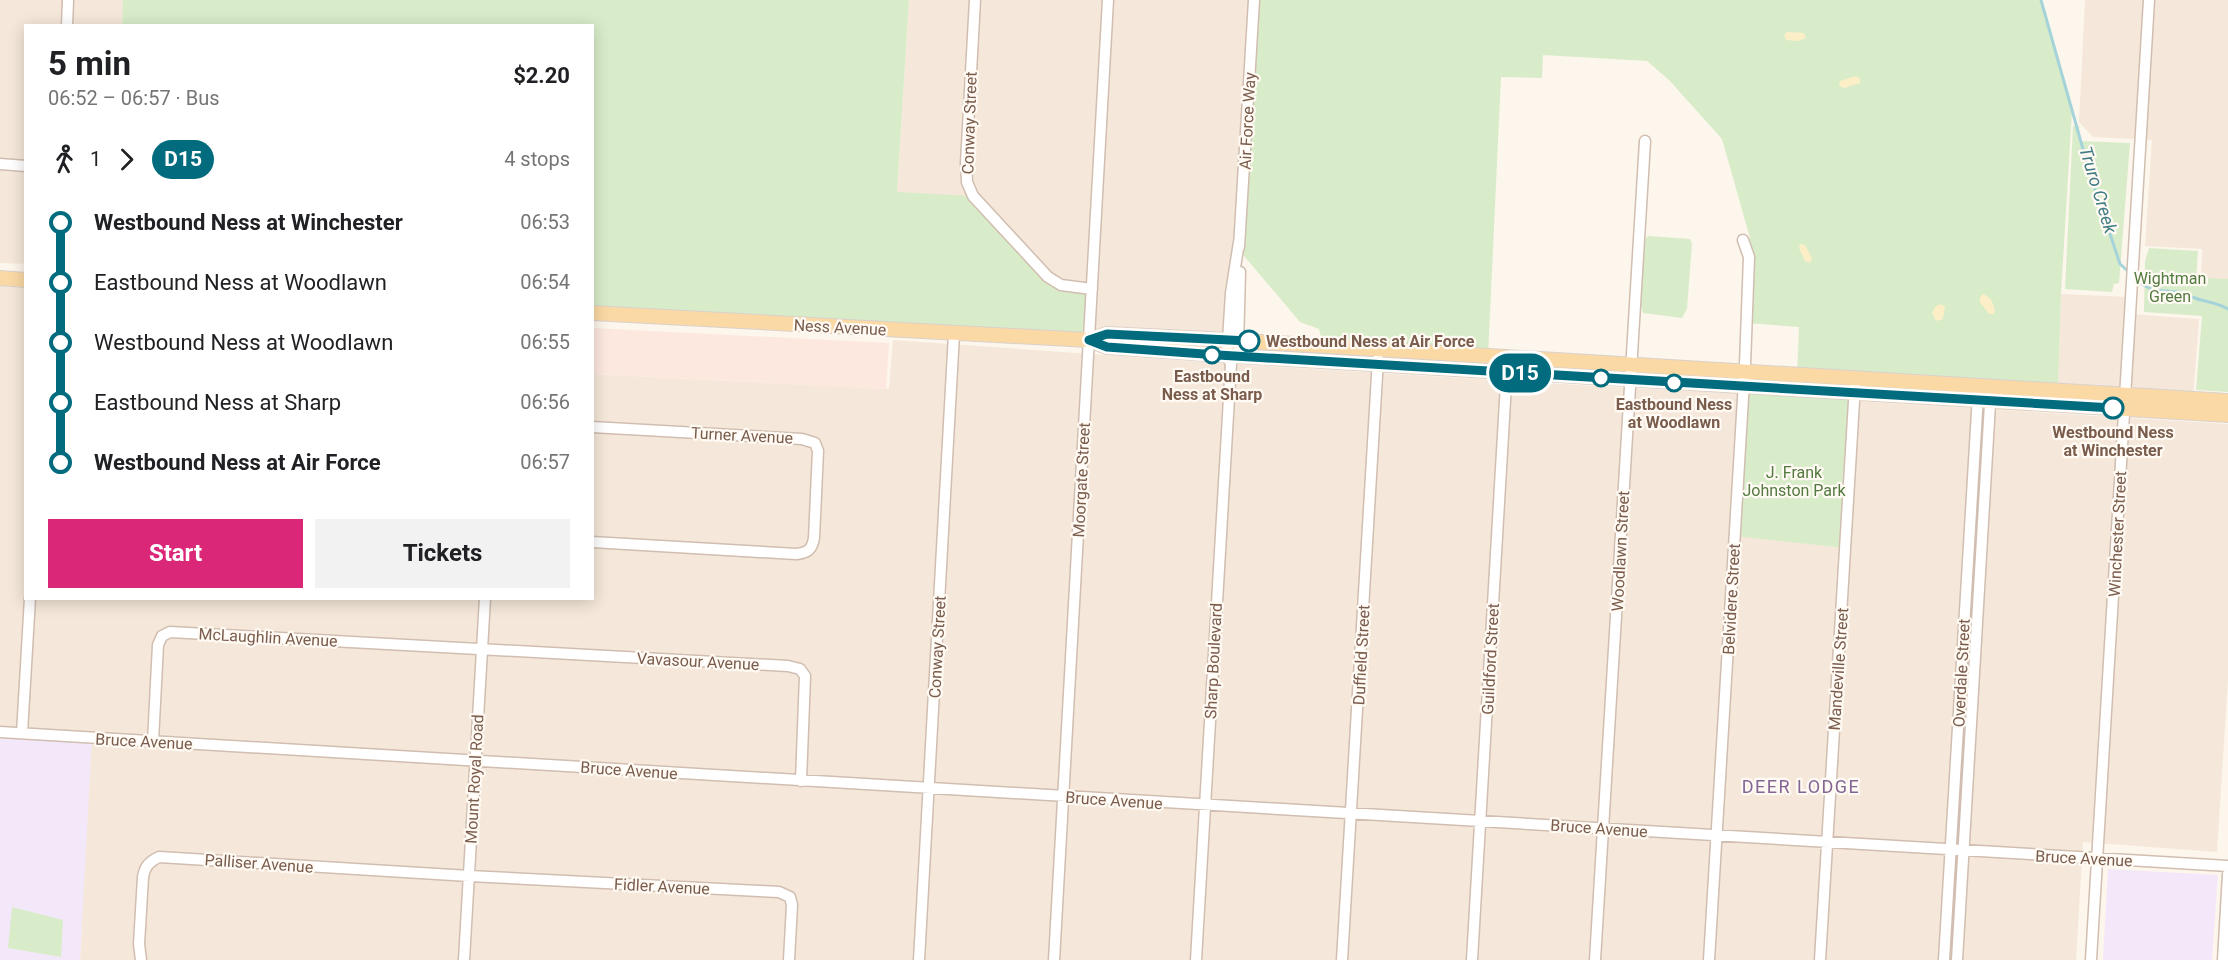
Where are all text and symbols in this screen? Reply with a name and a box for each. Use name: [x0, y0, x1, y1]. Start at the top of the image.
text: 5 min: [48, 44, 131, 83]
text: $2.20: [513, 63, 570, 88]
street label: Conway Street: [958, 71, 981, 175]
street label: Air Force Way: [1235, 71, 1260, 170]
text: 06:52 – 06:57 · Bus: [48, 86, 220, 110]
icon: walk: [48, 143, 81, 176]
icon: forward: [110, 143, 143, 176]
water label: Truro Creek: [2075, 144, 2122, 237]
text: 1: [90, 147, 101, 171]
text: D15: [164, 147, 202, 171]
text: 4 stops: [504, 147, 570, 171]
text: Westbound Ness at Winchester: [94, 210, 403, 235]
text: 06:53: [520, 210, 570, 234]
park label: Wightman Green: [2134, 269, 2206, 306]
text: Eastbound Ness at Woodlawn: [94, 270, 387, 295]
text: 06:54: [520, 270, 570, 294]
street label: Ness Avenue: [793, 316, 887, 339]
text: Westbound Ness at Woodlawn: [94, 330, 393, 355]
text: 06:55: [520, 330, 570, 354]
marker: Westbound Ness at Air Force: [1238, 330, 1260, 352]
place label: Westbound Ness at Air Force: [1266, 332, 1475, 351]
marker: Eastbound Ness at Sharp: [1203, 346, 1221, 364]
line badge: D15: [1486, 354, 1555, 392]
text: D15: [1501, 361, 1539, 385]
place label: Eastbound Ness at Sharp: [1162, 367, 1262, 404]
unlabelled marker: [1592, 369, 1610, 387]
marker: Eastbound Ness at Woodlawn: [1665, 374, 1683, 392]
text: Eastbound Ness at Sharp: [94, 390, 341, 415]
text: 06:56: [520, 390, 570, 414]
place label: Eastbound Ness at Woodlawn: [1616, 395, 1732, 432]
marker: Westbound Ness at Winchester: [2102, 397, 2124, 419]
street label: Moorgate Street: [1069, 422, 1094, 538]
street label: Turner Avenue: [691, 423, 793, 448]
place label: Westbound Ness at Winchester: [2052, 423, 2174, 460]
text: Westbound Ness at Air Force: [94, 450, 381, 475]
text: 06:57: [520, 450, 570, 474]
park label: J. Frank Johnston Park: [1742, 463, 1846, 500]
street label: Winchester Street: [2105, 471, 2130, 598]
street label: Woodlawn Street: [1608, 490, 1633, 612]
button: Start: [48, 519, 303, 588]
button: Tickets: [315, 519, 570, 588]
street label: Belvidere Street: [1719, 543, 1744, 655]
street label: Conway Street: [925, 595, 950, 699]
street label: Sharp Boulevard: [1201, 602, 1226, 720]
street label: Guildford Street: [1478, 603, 1503, 715]
street label: Duffield Street: [1349, 604, 1374, 706]
street label: Mandeville Street: [1825, 607, 1852, 731]
street label: Overdale Street: [1949, 618, 1974, 728]
street label: McLaughlin Avenue: [198, 624, 338, 651]
street label: Vavasour Avenue: [636, 649, 760, 674]
street label: Mount Royal Road: [462, 714, 487, 844]
street label: Bruce Avenue: [95, 729, 193, 754]
street label: Bruce Avenue: [580, 758, 678, 783]
district label: DEER LODGE: [1742, 776, 1860, 797]
street label: Bruce Avenue: [1065, 788, 1163, 813]
street label: Bruce Avenue: [1550, 816, 1648, 841]
street label: Bruce Avenue: [2035, 846, 2133, 871]
street label: Palliser Avenue: [204, 850, 314, 877]
street label: Fidler Avenue: [614, 875, 710, 898]

